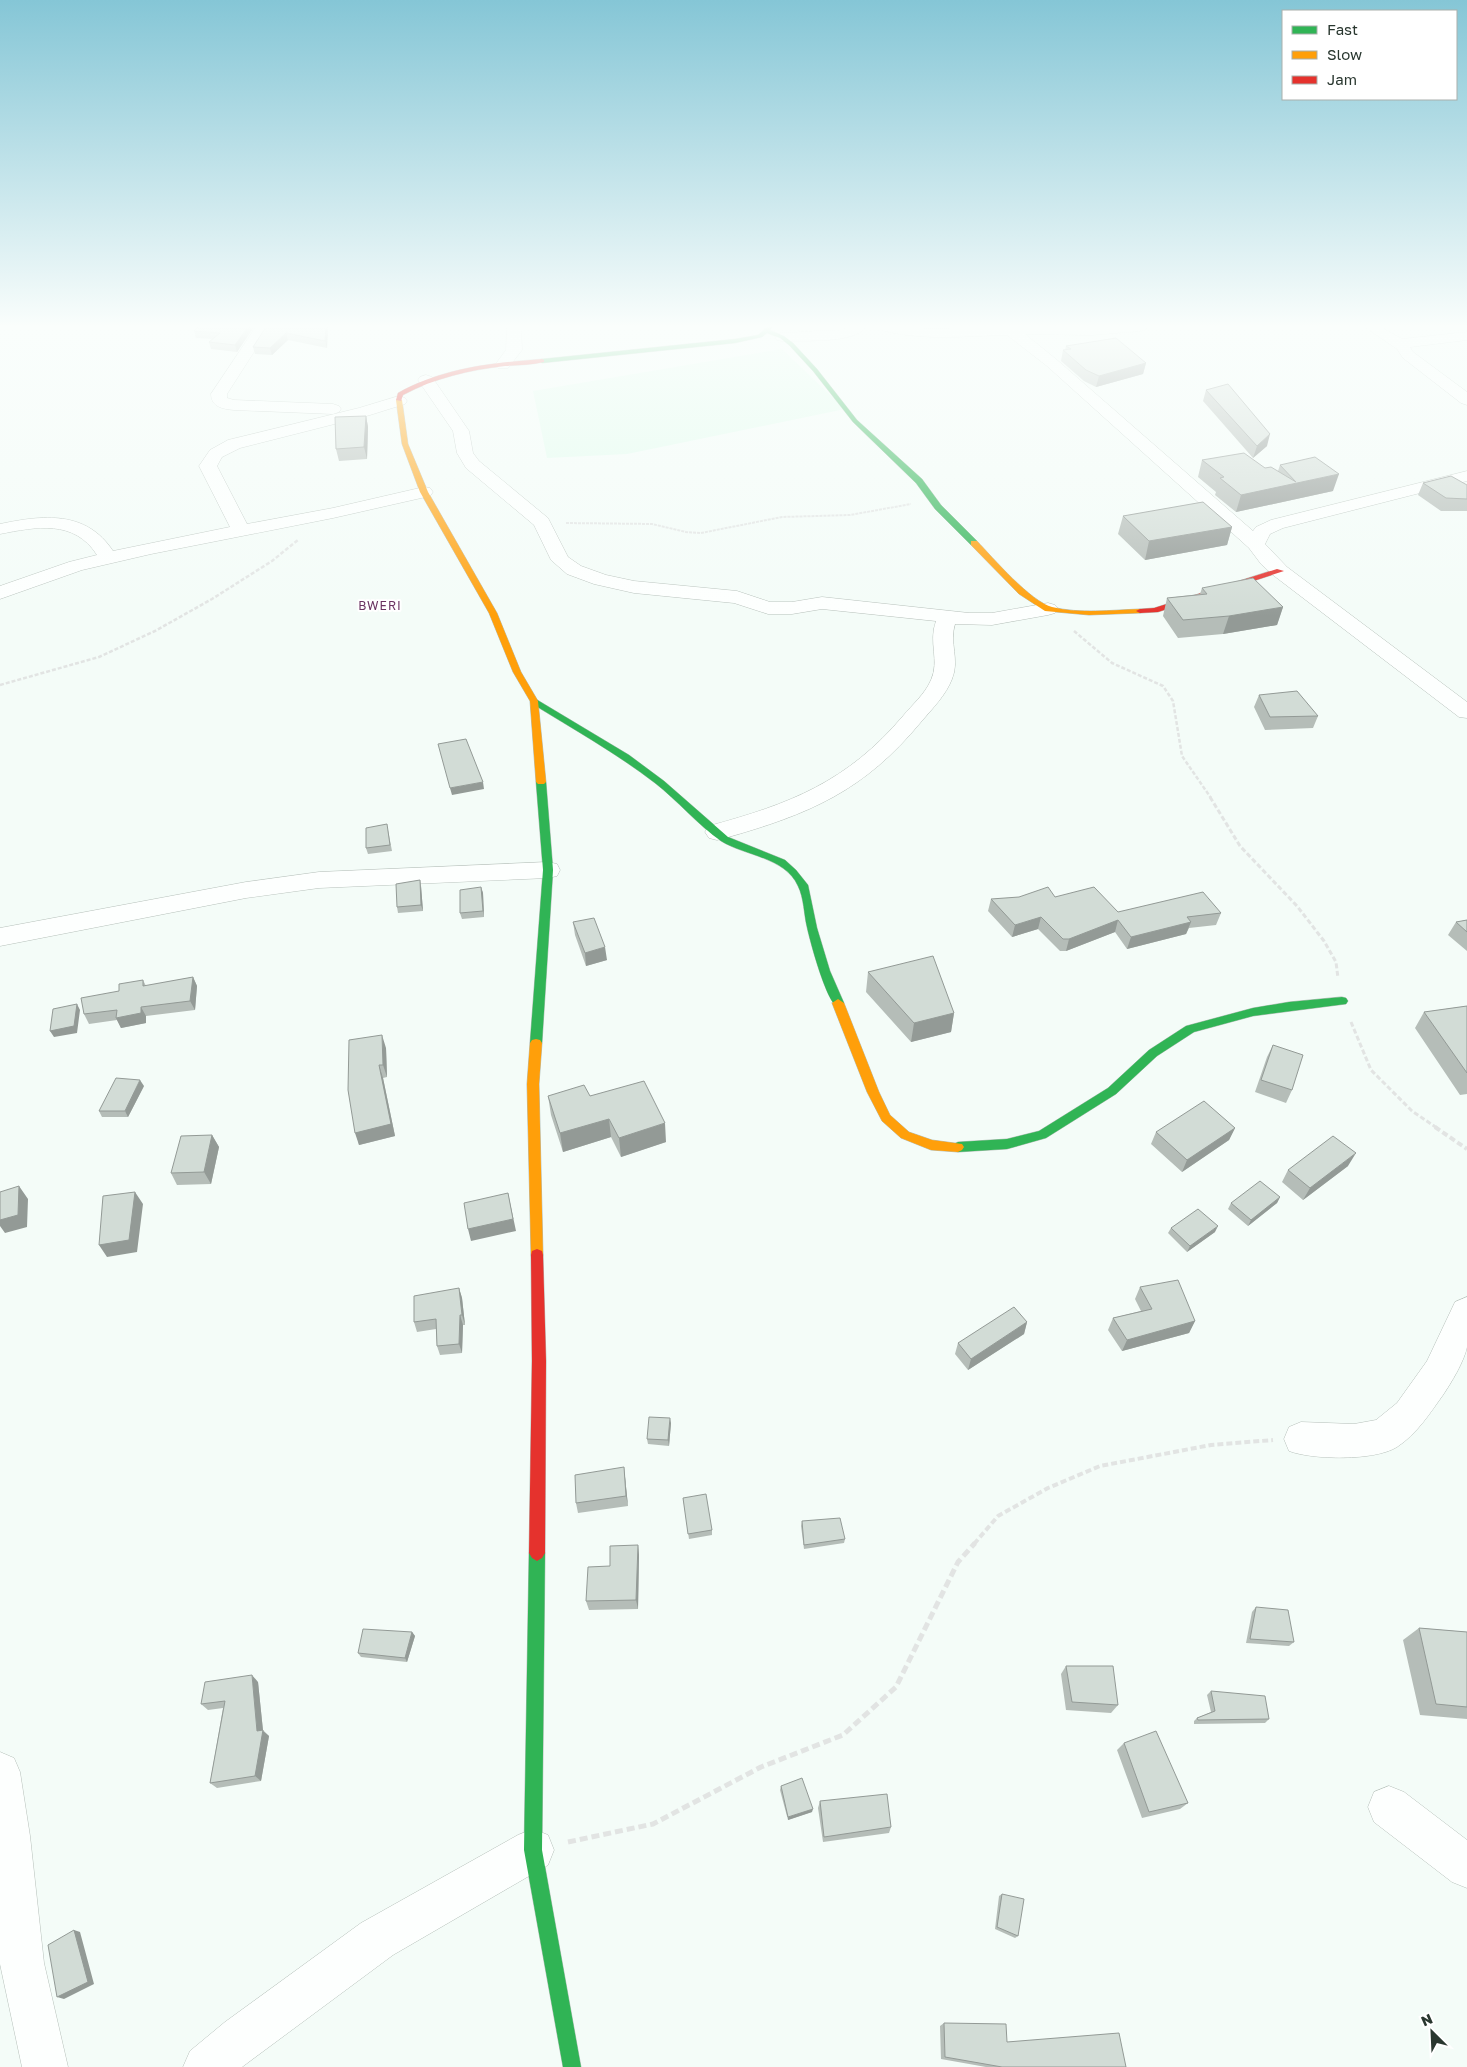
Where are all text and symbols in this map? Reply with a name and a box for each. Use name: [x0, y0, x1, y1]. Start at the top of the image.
legend: [1282, 10, 1457, 100]
text: Fast: [1327, 20, 1358, 38]
text: Slow: [1327, 45, 1362, 63]
text: Jam: [1327, 70, 1357, 88]
district label: BWERI: [358, 598, 402, 613]
north arrow: [1407, 2007, 1457, 2057]
text: N: [1418, 2010, 1435, 2030]

